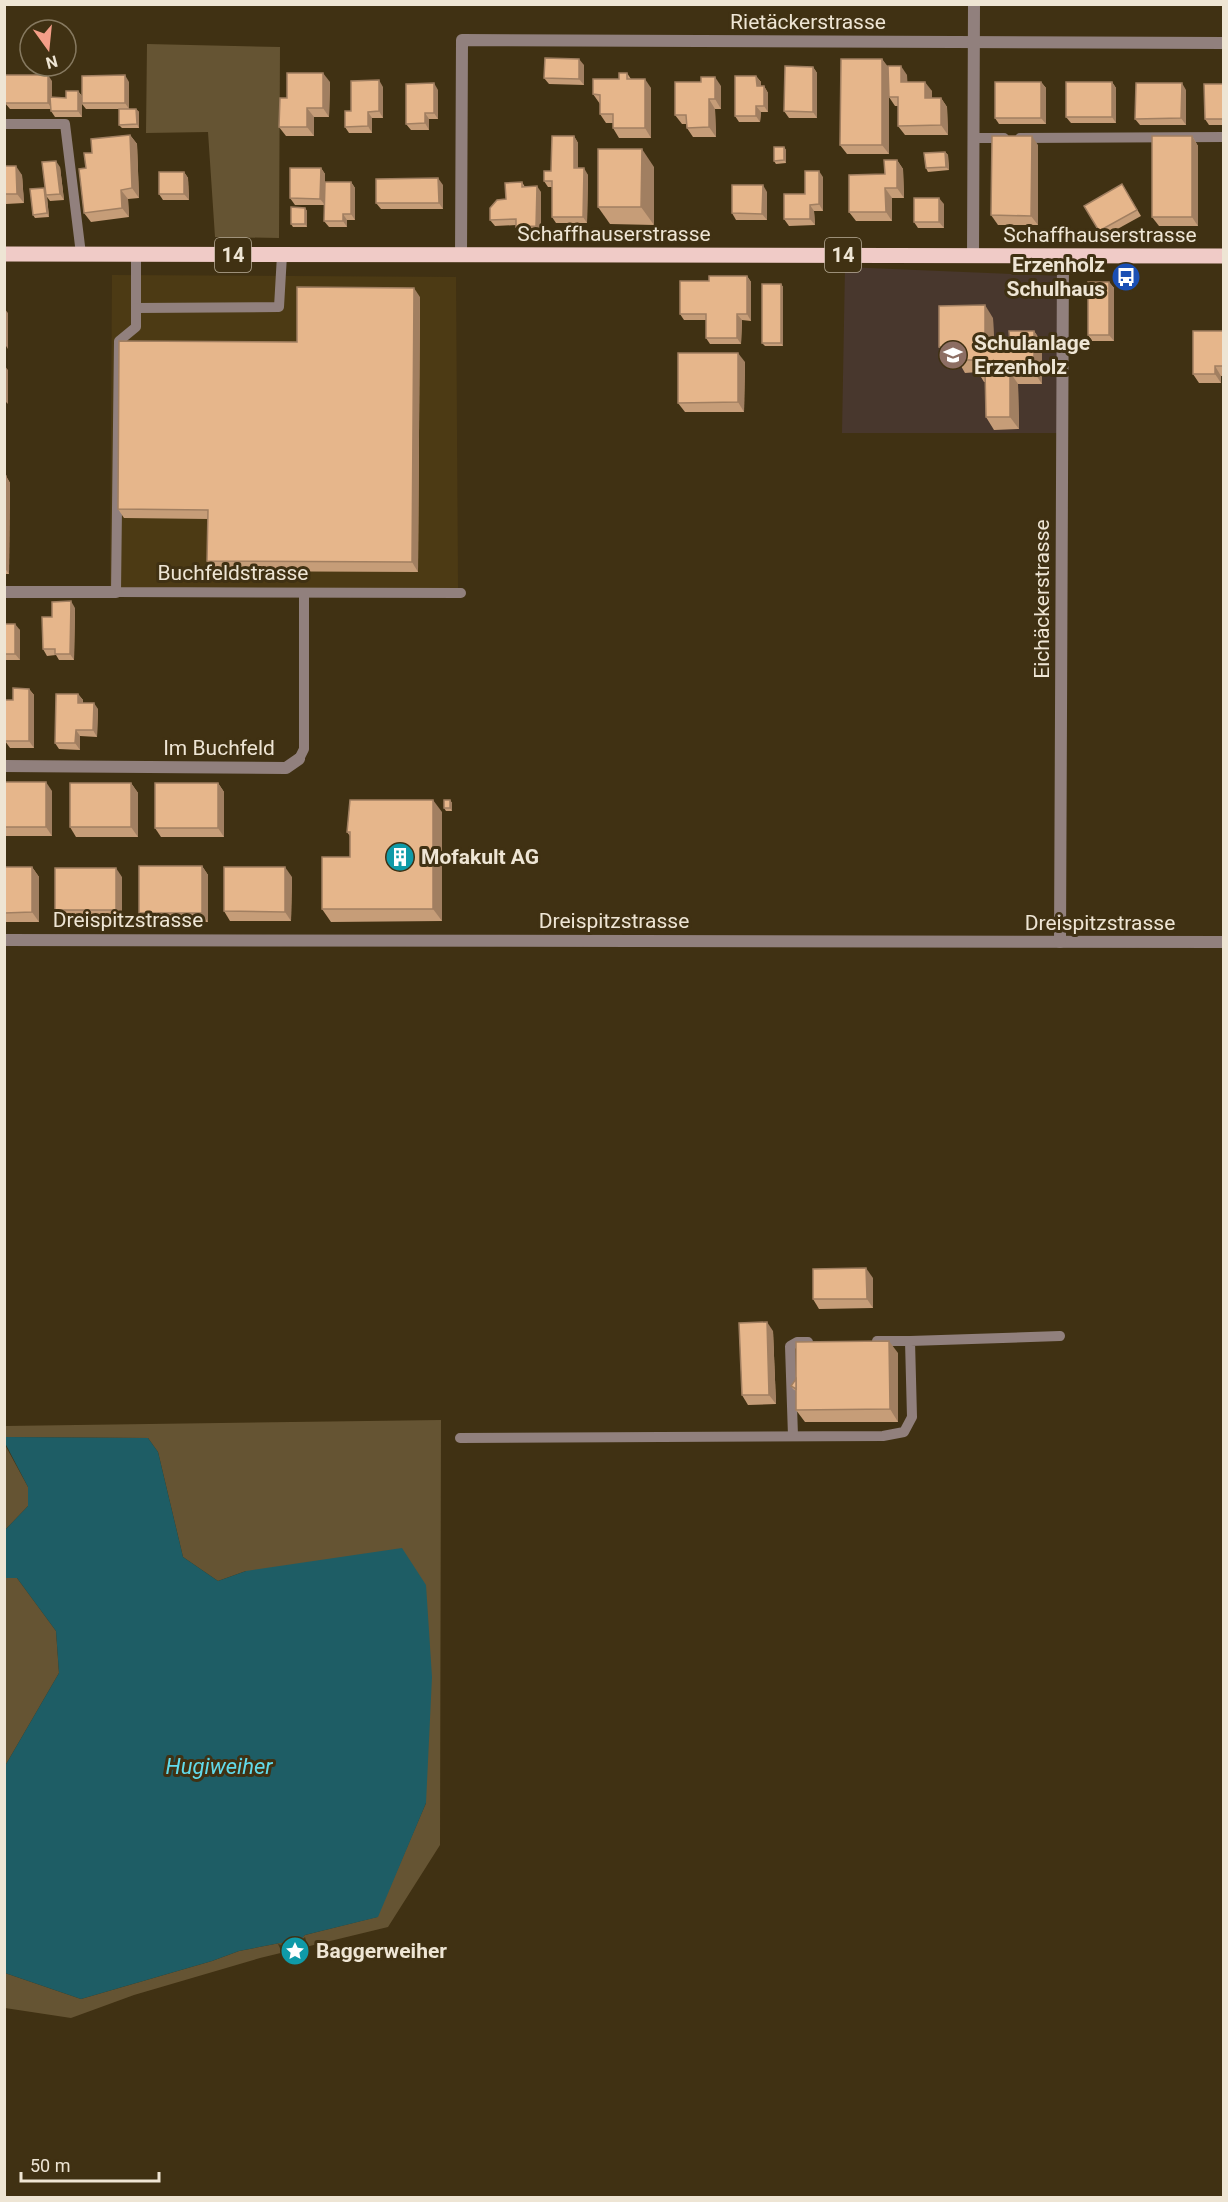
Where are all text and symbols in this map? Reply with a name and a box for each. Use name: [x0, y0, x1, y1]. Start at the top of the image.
street label: Rietäckerstrasse: [730, 10, 886, 34]
north arrow: [18, 18, 78, 78]
text: N: [44, 51, 60, 73]
street label: Schaffhauserstrasse: [517, 222, 711, 246]
street label: Schaffhauserstrasse: [1003, 223, 1197, 247]
road number: 14: [215, 238, 251, 272]
road number: 14: [825, 238, 861, 272]
place label: Erzenholz Schulhaus: [1007, 253, 1105, 301]
bus stop icon: Erzenholz Schulhaus: [1110, 261, 1142, 293]
place label: Schulanlage Erzenholz: [974, 331, 1090, 379]
school or university icon: Schulanlage Erzenholz: [937, 339, 969, 371]
street label: Eichäckerstrasse: [1030, 519, 1054, 679]
street label: Buchfeldstrasse: [157, 561, 309, 585]
street label: Im Buchfeld: [163, 736, 275, 760]
building icon: Mofakult AG: [384, 841, 416, 873]
place label: Mofakult AG: [421, 845, 539, 869]
street label: Dreispitzstrasse: [53, 908, 203, 932]
street label: Dreispitzstrasse: [539, 909, 689, 933]
street label: Dreispitzstrasse: [1025, 911, 1175, 935]
water label: Hugiweiher: [166, 1754, 273, 1779]
place icon: Baggerweiher: [279, 1935, 311, 1967]
place label: Baggerweiher: [316, 1939, 447, 1963]
scale bar: [21, 2145, 159, 2183]
text: 50 m: [30, 2155, 70, 2176]

